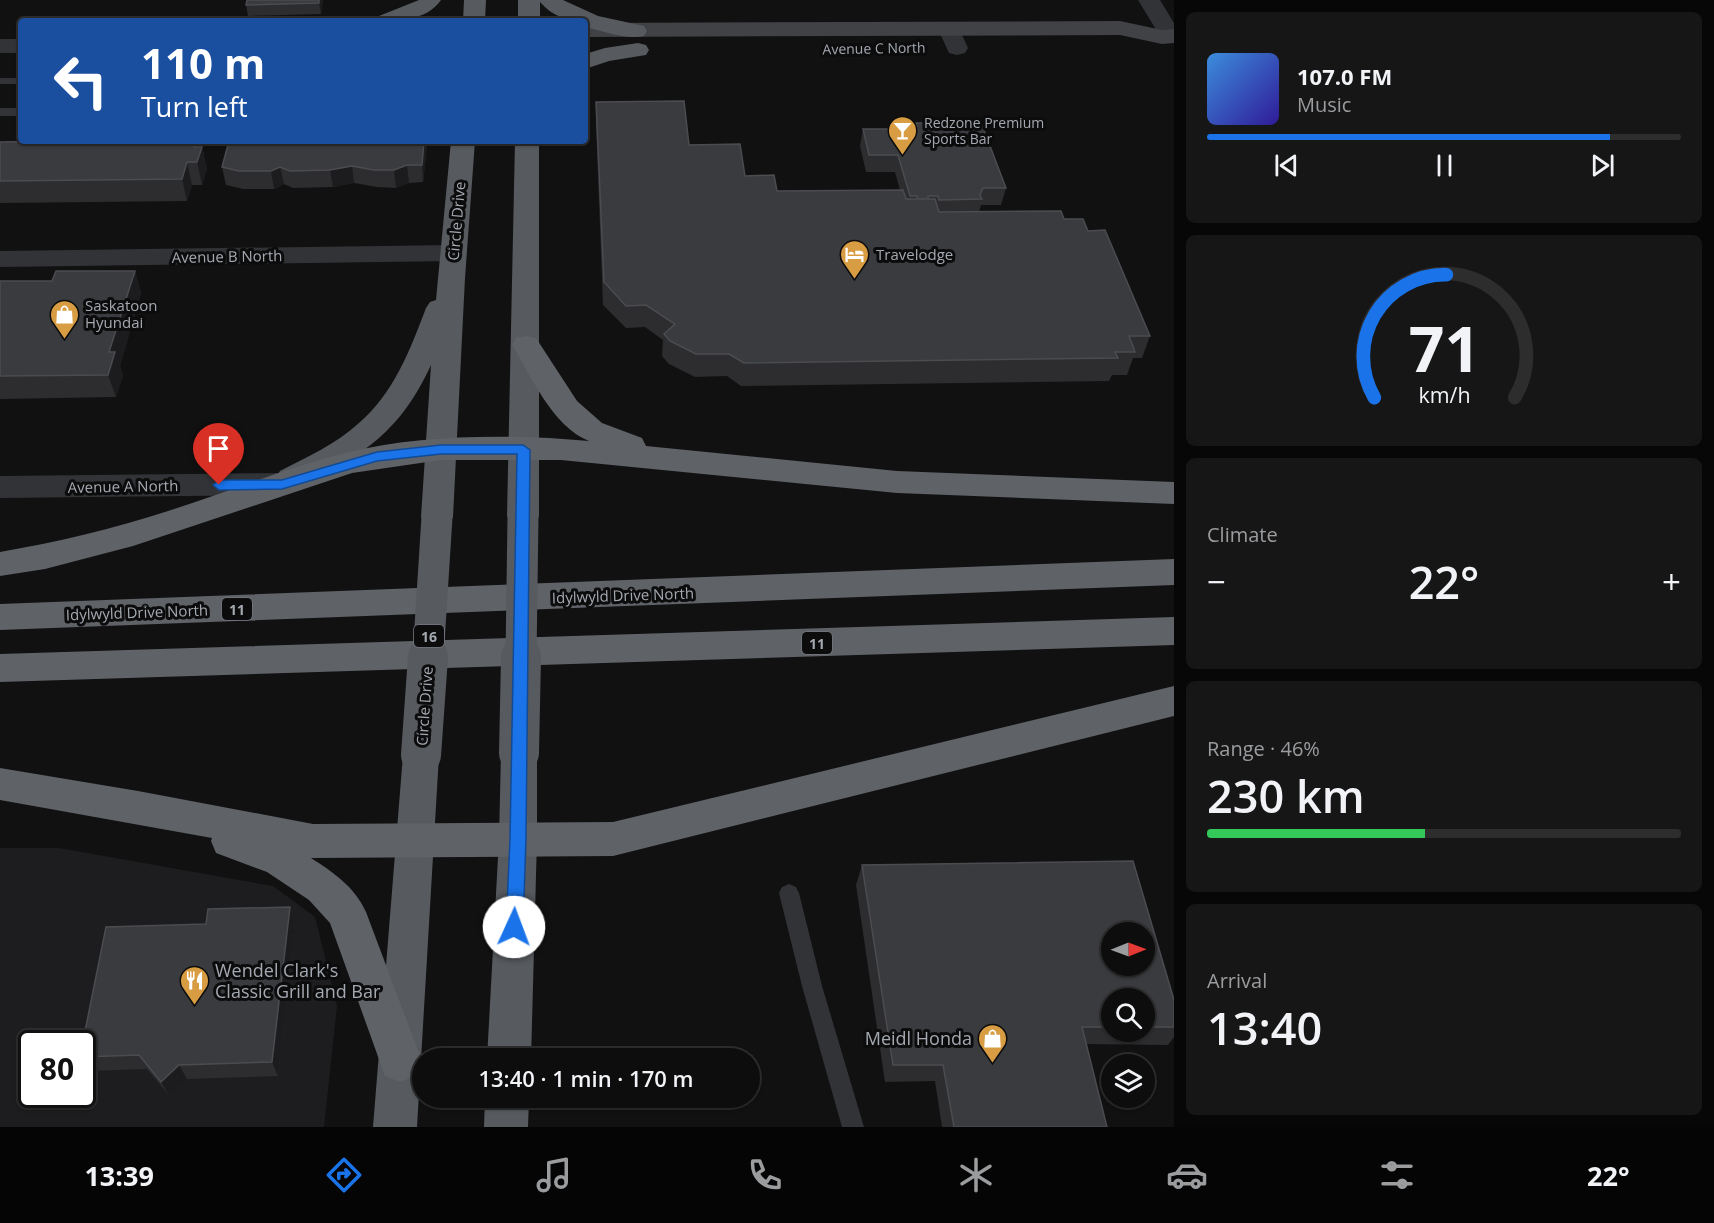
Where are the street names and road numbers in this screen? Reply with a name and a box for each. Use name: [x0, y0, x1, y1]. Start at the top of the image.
street label: Avenue C North: [822, 38, 926, 58]
street label: Circle Drive: [443, 181, 469, 261]
street label: Avenue B North: [171, 245, 283, 267]
street label: Avenue A North: [68, 475, 178, 497]
street label: Idylwyld Drive North: [552, 583, 694, 607]
road number: 11: [222, 598, 252, 620]
street label: Idylwyld Drive North: [66, 600, 208, 624]
road number: 16: [414, 625, 444, 647]
road number: 11: [802, 632, 832, 654]
street label: Circle Drive: [411, 666, 437, 746]

